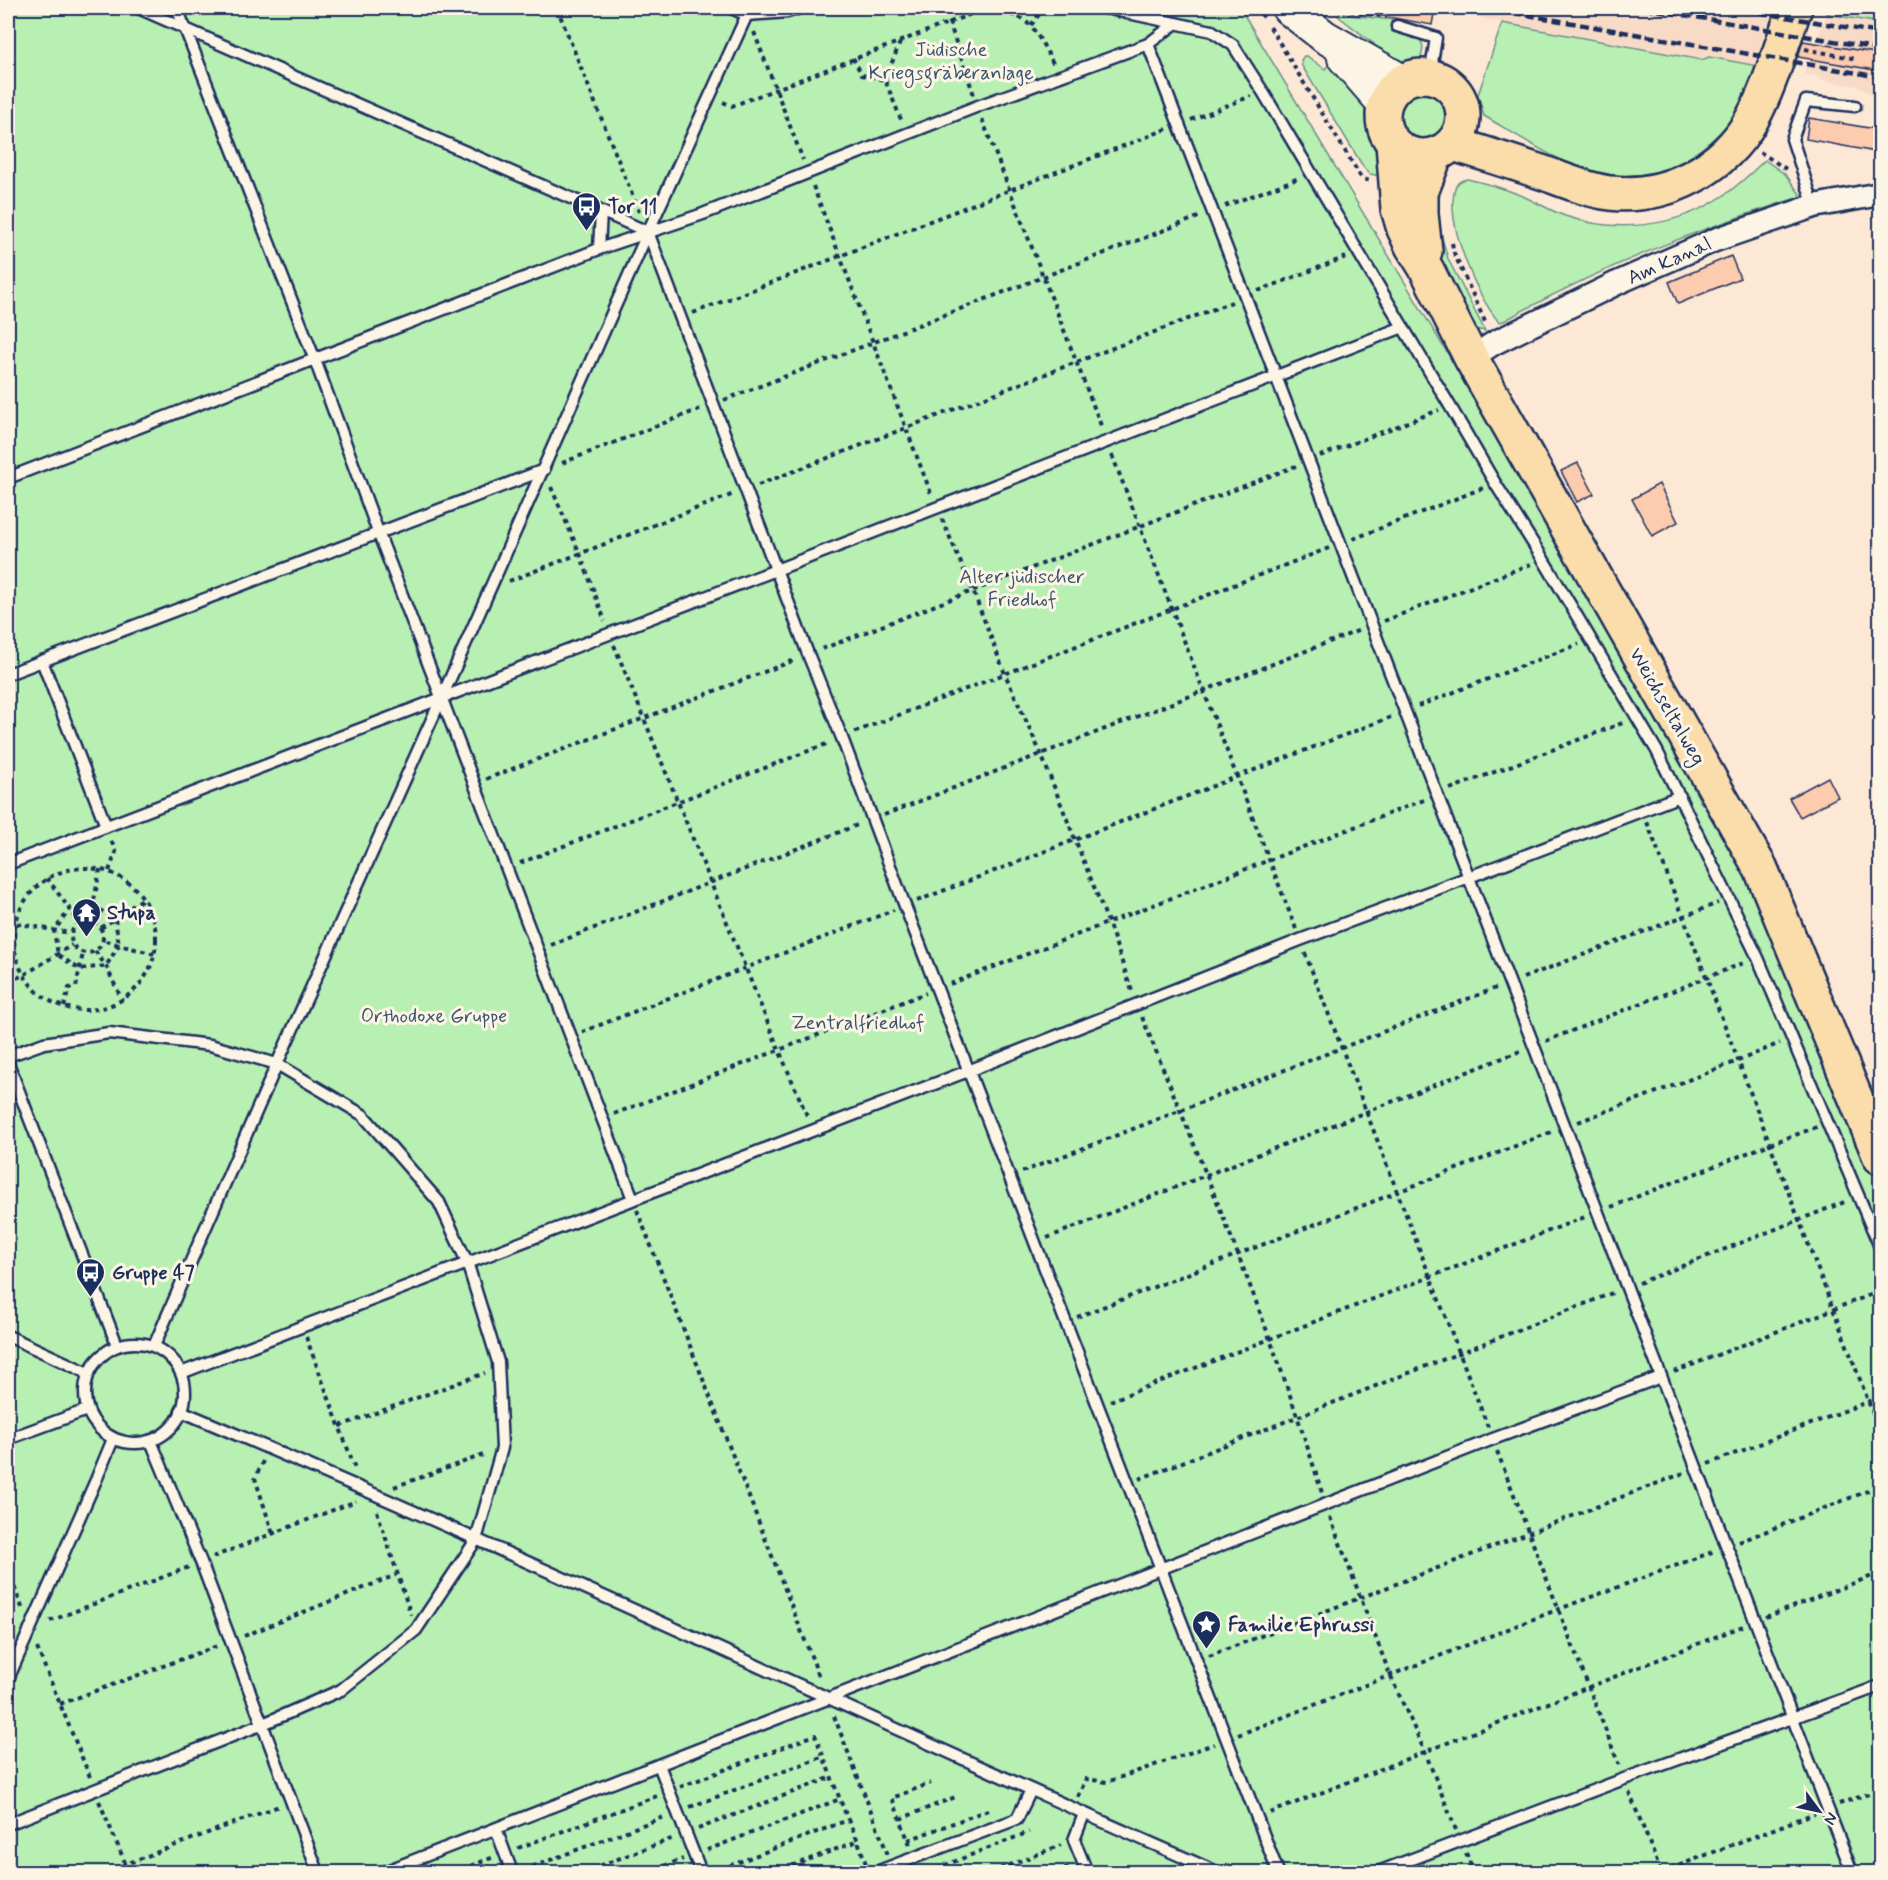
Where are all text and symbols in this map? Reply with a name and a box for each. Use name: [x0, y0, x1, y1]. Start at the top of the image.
park label: Jüdische Kriegsgräberanlage: [868, 37, 1034, 89]
bus stop icon: Tor 11: [571, 190, 603, 232]
place label: Tor 11: [608, 194, 657, 221]
street label: Am Kanal: [1623, 231, 1716, 292]
park label: Alter jüdischer Friedhof: [959, 564, 1085, 614]
street label: Weichseltalweg: [1621, 643, 1711, 771]
temple icon: Stupa: [70, 896, 102, 938]
place label: Stupa: [107, 900, 156, 927]
park label: Orthodoxe Gruppe: [361, 1003, 507, 1030]
park label: Zentralfriedhof: [791, 1010, 925, 1037]
bus stop icon: Gruppe 47: [75, 1256, 107, 1298]
place label: Gruppe 47: [112, 1260, 195, 1287]
place icon: Familie Ephrussi: [1191, 1608, 1223, 1650]
place label: Familie Ephrussi: [1228, 1612, 1374, 1639]
north arrow: [1789, 1781, 1849, 1841]
text: N: [1819, 1808, 1842, 1829]

